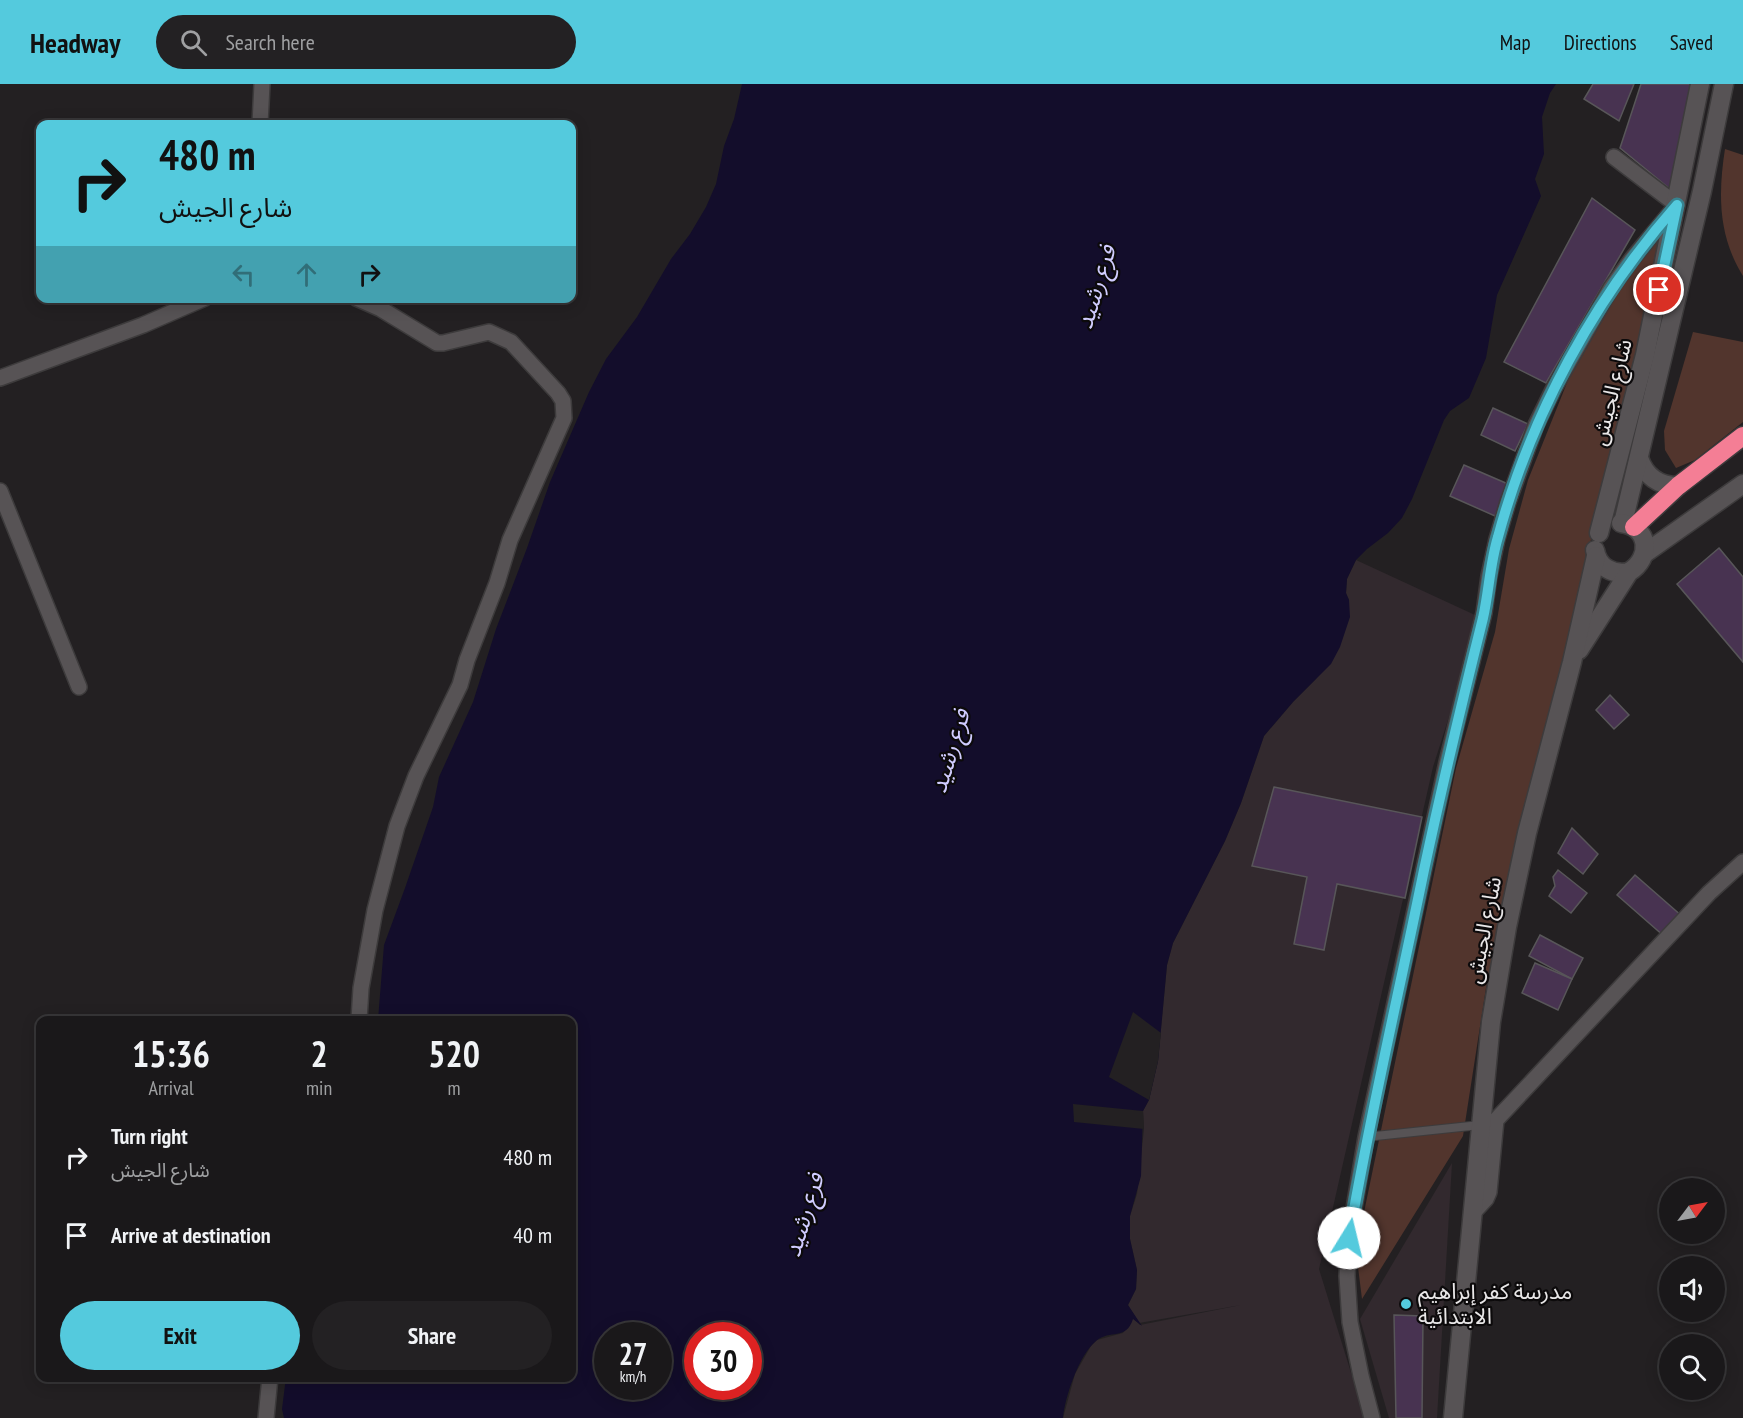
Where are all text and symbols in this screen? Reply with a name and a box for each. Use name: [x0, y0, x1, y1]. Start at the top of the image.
search box: [156, 15, 576, 69]
text: Headway: [30, 24, 120, 61]
icon: search: [177, 26, 210, 59]
text: Search here: [225, 28, 315, 56]
text: Map: [1500, 29, 1531, 56]
text: Directions: [1564, 29, 1637, 56]
text: Saved: [1670, 29, 1713, 56]
text: 480 m: [159, 127, 256, 182]
icon: right: [60, 144, 138, 222]
text: شارع الجيش: [159, 190, 292, 224]
water label: فرع رشيد: [1068, 240, 1126, 333]
icon: left: [227, 258, 260, 291]
icon: ahead: [290, 258, 323, 291]
icon: right: [353, 258, 386, 291]
pin: [1633, 264, 1684, 315]
icon: arrive: [1642, 273, 1675, 306]
street label: شارع الجيش: [1584, 336, 1641, 449]
water label: فرع رشيد: [922, 704, 980, 797]
street label: شارع الجيش: [1459, 874, 1510, 987]
text: 15:36: [132, 1030, 210, 1077]
text: 2: [310, 1030, 328, 1077]
text: 520: [428, 1030, 480, 1077]
text: Arrival: [148, 1075, 194, 1101]
text: min: [306, 1075, 332, 1101]
text: m: [448, 1075, 461, 1101]
text: Turn right: [111, 1122, 188, 1150]
icon: right: [60, 1141, 93, 1174]
text: 480 m: [503, 1143, 552, 1171]
text: شارع الجيش: [111, 1157, 210, 1183]
water label: فرع رشيد: [776, 1168, 834, 1261]
north arrow: [1659, 1178, 1725, 1244]
map controls: [1659, 1178, 1725, 1400]
position arrow: [1317, 1206, 1381, 1270]
icon: arrive: [60, 1219, 93, 1252]
text: Arrive at destination: [111, 1221, 271, 1249]
text: 40 m: [513, 1221, 552, 1249]
button: sound: [1659, 1256, 1725, 1322]
place label: مدرسة كفر إبراهيم الابتدائية: [1418, 1277, 1572, 1330]
marker: مدرسة كفر إبراهيم الابتدائية: [1399, 1297, 1413, 1311]
button: Exit: [60, 1301, 300, 1370]
button: Share: [312, 1301, 552, 1370]
speed limit sign: 30: [684, 1322, 762, 1400]
text: 27: [619, 1334, 647, 1373]
button: search: [1659, 1334, 1725, 1400]
text: km/h: [620, 1367, 646, 1386]

